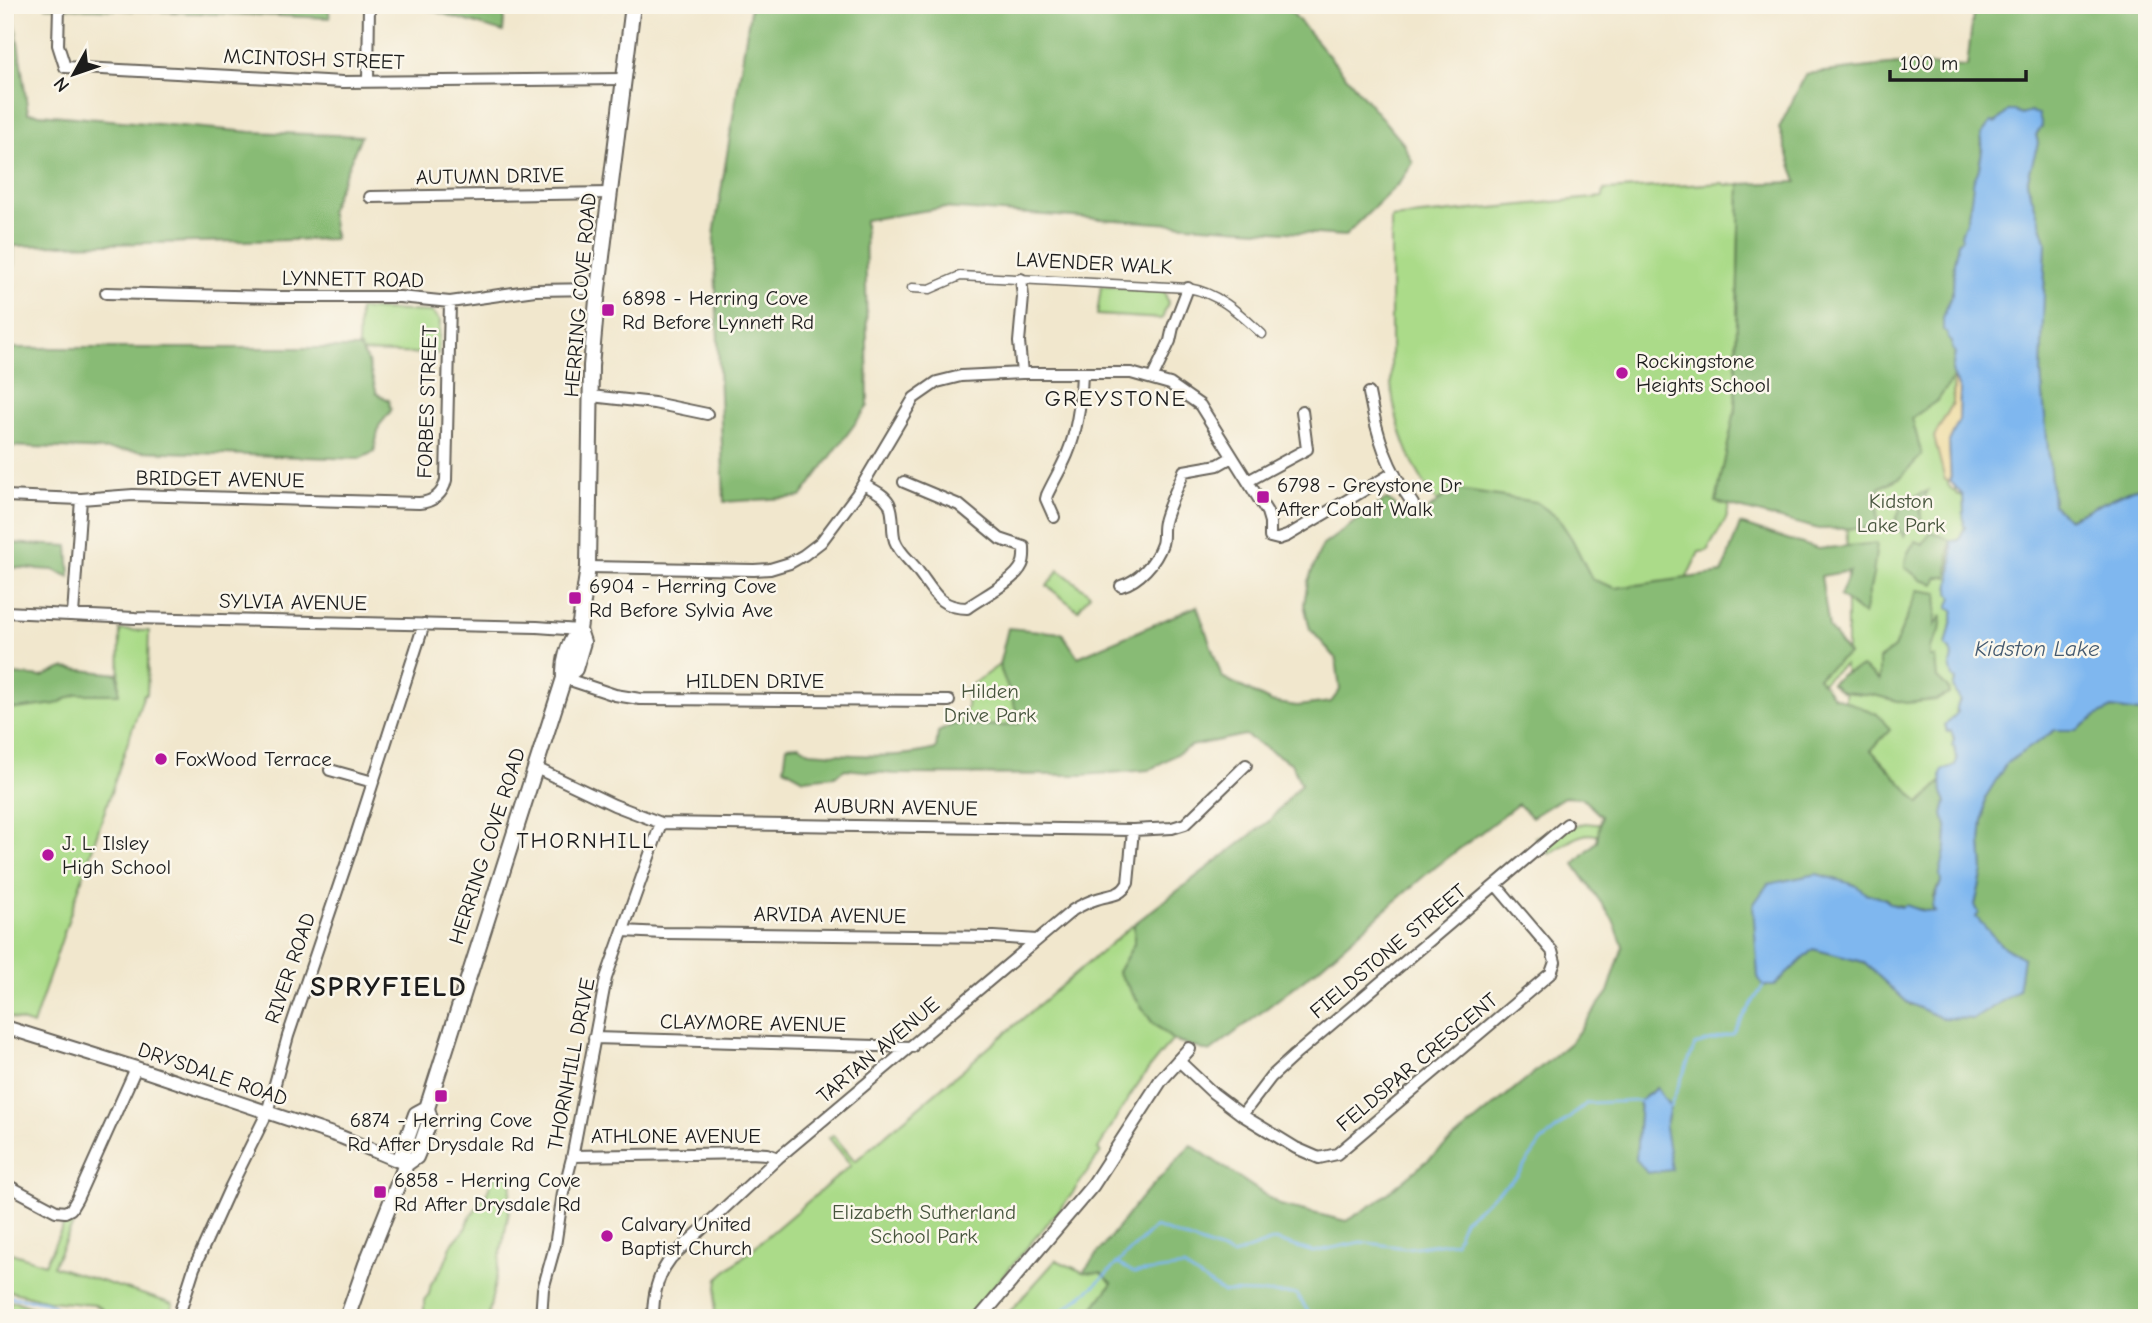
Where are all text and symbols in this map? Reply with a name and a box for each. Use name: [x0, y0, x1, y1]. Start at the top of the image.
north arrow: [38, 38, 108, 108]
scale bar: [1890, 38, 2026, 82]
street label: MCINTOSH STREET: [223, 44, 405, 74]
text: 100 m: [1900, 51, 1958, 75]
text: N: [49, 72, 74, 96]
street label: AUTUMN DRIVE: [416, 163, 564, 189]
street label: HERRING COVE ROAD: [559, 192, 601, 398]
street label: LAVENDER WALK: [1015, 247, 1173, 279]
street label: LYNNETT ROAD: [282, 266, 424, 292]
place label: 6898 - Herring Cove Rd Before Lynnett Rd: [622, 286, 814, 334]
marker: 6898 - Herring Cove Rd Before Lynnett Rd: [600, 302, 616, 318]
street label: FORBES STREET: [412, 325, 442, 479]
place label: Rockingstone Heights School: [1636, 349, 1770, 397]
marker: Rockingstone Heights School: [1614, 365, 1630, 381]
district label: GREYSTONE: [1045, 385, 1187, 412]
street label: BRIDGET AVENUE: [135, 466, 305, 492]
place label: 6798 - Greystone Dr After Cobalt Walk: [1277, 473, 1462, 521]
marker: 6798 - Greystone Dr After Cobalt Walk: [1255, 489, 1271, 505]
park label: Kidston Lake Park: [1857, 489, 1945, 537]
place label: 6904 - Herring Cove Rd Before Sylvia Ave: [589, 574, 777, 622]
street label: SYLVIA AVENUE: [219, 589, 367, 615]
marker: 6904 - Herring Cove Rd Before Sylvia Ave: [567, 590, 583, 606]
water label: Kidston Lake: [1974, 635, 2100, 662]
street label: HILDEN DRIVE: [686, 669, 824, 693]
park label: Hilden Drive Park: [944, 679, 1036, 727]
street label: HERRING COVE ROAD: [444, 745, 530, 947]
place label: FoxWood Terrace: [175, 747, 332, 771]
marker: FoxWood Terrace: [153, 751, 169, 767]
street label: AUBURN AVENUE: [814, 794, 978, 820]
district label: THORNHILL: [517, 827, 655, 854]
place label: J. L. Ilsley High School: [62, 831, 171, 879]
marker: J. L. Ilsley High School: [40, 847, 56, 863]
street label: FIELDSTONE STREET: [1305, 879, 1471, 1023]
street label: ARVIDA AVENUE: [753, 902, 907, 928]
street label: RIVER ROAD: [260, 909, 320, 1027]
district label: SPRYFIELD: [310, 971, 468, 1003]
street label: THORNHILL DRIVE: [542, 976, 600, 1152]
street label: FELDSPAR CRESCENT: [1332, 988, 1502, 1136]
street label: TARTAN AVENUE: [812, 992, 944, 1108]
street label: CLAYMORE AVENUE: [660, 1009, 846, 1037]
street label: DRYSDALE ROAD: [135, 1037, 291, 1111]
marker: 6874 - Herring Cove Rd After Drysdale Rd: [433, 1088, 449, 1104]
place label: 6874 - Herring Cove Rd After Drysdale Rd: [348, 1108, 534, 1156]
street label: ATHLONE AVENUE: [591, 1124, 761, 1148]
place label: 6858 - Herring Cove Rd After Drysdale Rd: [394, 1168, 581, 1216]
marker: 6858 - Herring Cove Rd After Drysdale Rd: [372, 1184, 388, 1200]
park label: Elizabeth Sutherland School Park: [832, 1200, 1016, 1248]
place label: Calvary United Baptist Church: [621, 1212, 752, 1260]
marker: Calvary United Baptist Church: [599, 1228, 615, 1244]

